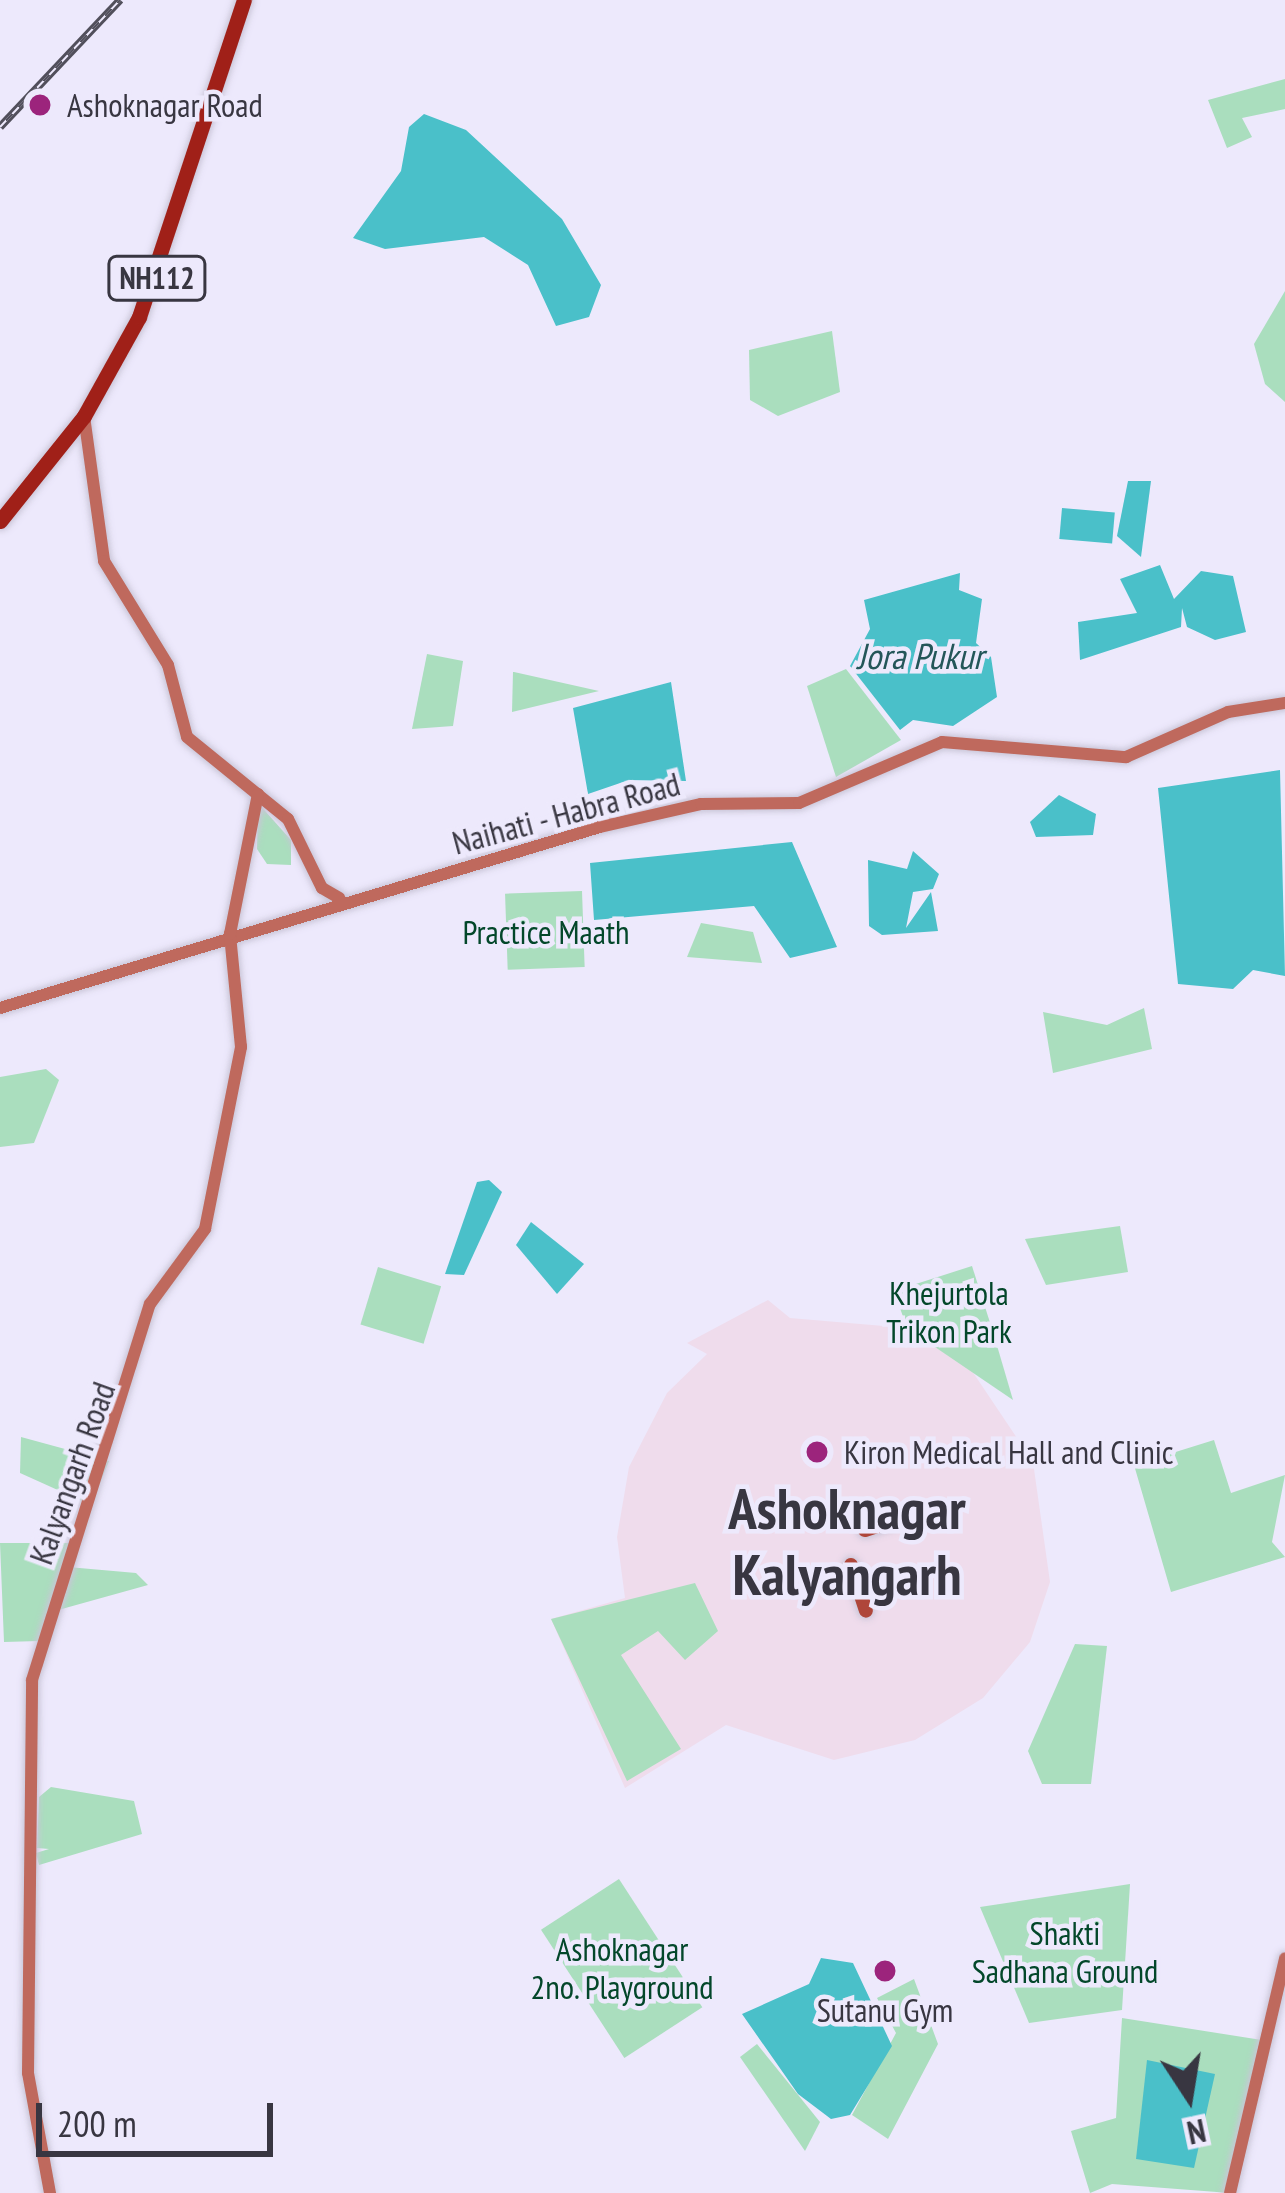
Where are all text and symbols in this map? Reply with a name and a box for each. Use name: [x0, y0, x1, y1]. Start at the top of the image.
place label: Ashoknagar Road: [67, 85, 263, 125]
marker: Ashoknagar Road: [24, 89, 56, 121]
road number: NH112: [106, 254, 208, 302]
water label: Jora Pukur: [857, 634, 983, 678]
street label: Naihati - Habra Road: [447, 763, 685, 863]
park label: Practice Maath: [462, 912, 630, 952]
park label: Khejurtola Trikon Park: [886, 1273, 1012, 1351]
street label: Kalyangarh Road: [21, 1377, 123, 1569]
place label: Kiron Medical Hall and Clinic: [844, 1432, 1174, 1472]
marker: Kiron Medical Hall and Clinic: [801, 1436, 833, 1468]
district label: Ashoknagar Kalyangarh: [728, 1475, 966, 1609]
park label: Shakti Sadhana Ground: [972, 1913, 1158, 1991]
park label: Ashoknagar 2no. Playground: [529, 1929, 715, 2007]
marker: Sutanu Gym: [872, 1958, 898, 1984]
place label: Sutanu Gym: [817, 1990, 953, 2030]
north arrow: [1129, 2037, 1249, 2157]
scale bar: [42, 2079, 279, 2153]
text: 200 m: [57, 2100, 137, 2147]
text: N: [1183, 2110, 1210, 2156]

